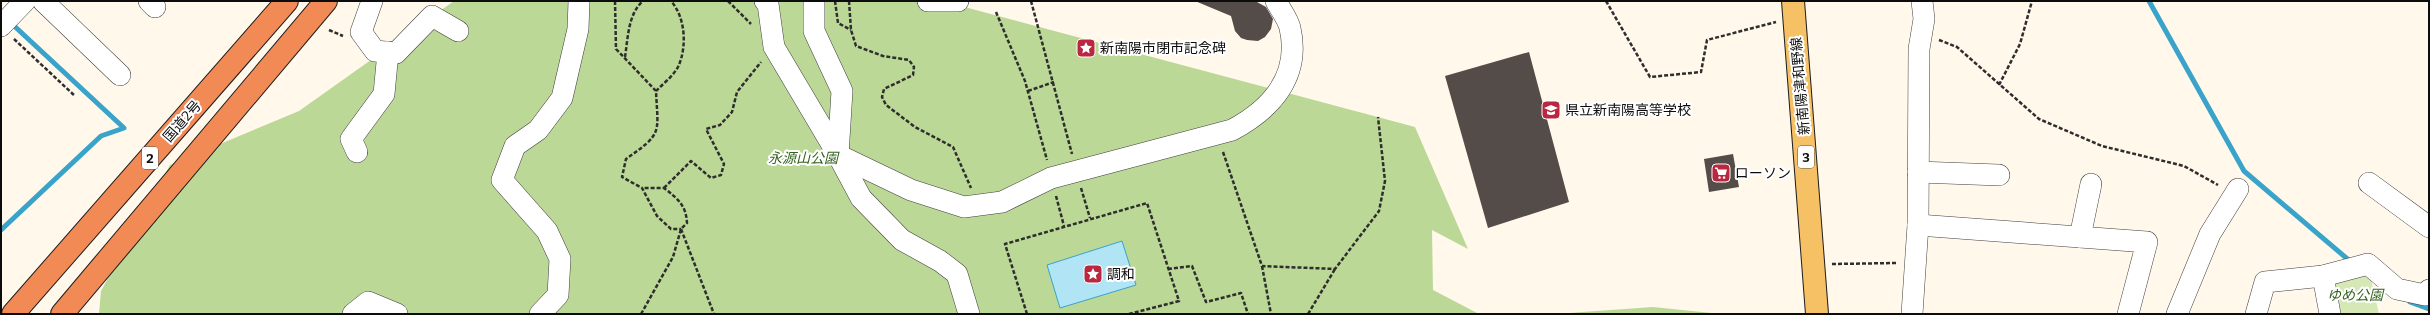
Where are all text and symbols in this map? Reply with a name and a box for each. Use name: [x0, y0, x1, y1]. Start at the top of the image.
street label: 新南陽津和野線: [1788, 36, 1813, 136]
place icon: 新南陽市閉市記念碑: [1075, 37, 1097, 59]
place label: 新南陽市閉市記念碑: [1100, 40, 1226, 57]
street label: 国道2号: [160, 97, 205, 146]
school or university icon: 県立新南陽高等学校: [1540, 99, 1562, 121]
place label: 県立新南陽高等学校: [1565, 102, 1691, 119]
road number: 3: [1798, 146, 1814, 168]
road number: 2: [142, 147, 158, 169]
park label: 永源山公園: [768, 150, 840, 167]
supermarket icon: ローソン: [1710, 162, 1732, 184]
place label: ローソン: [1735, 165, 1791, 182]
place icon: 調和: [1082, 263, 1104, 285]
place label: 調和: [1107, 266, 1135, 283]
park label: ゆめ公園: [2327, 287, 2385, 304]

